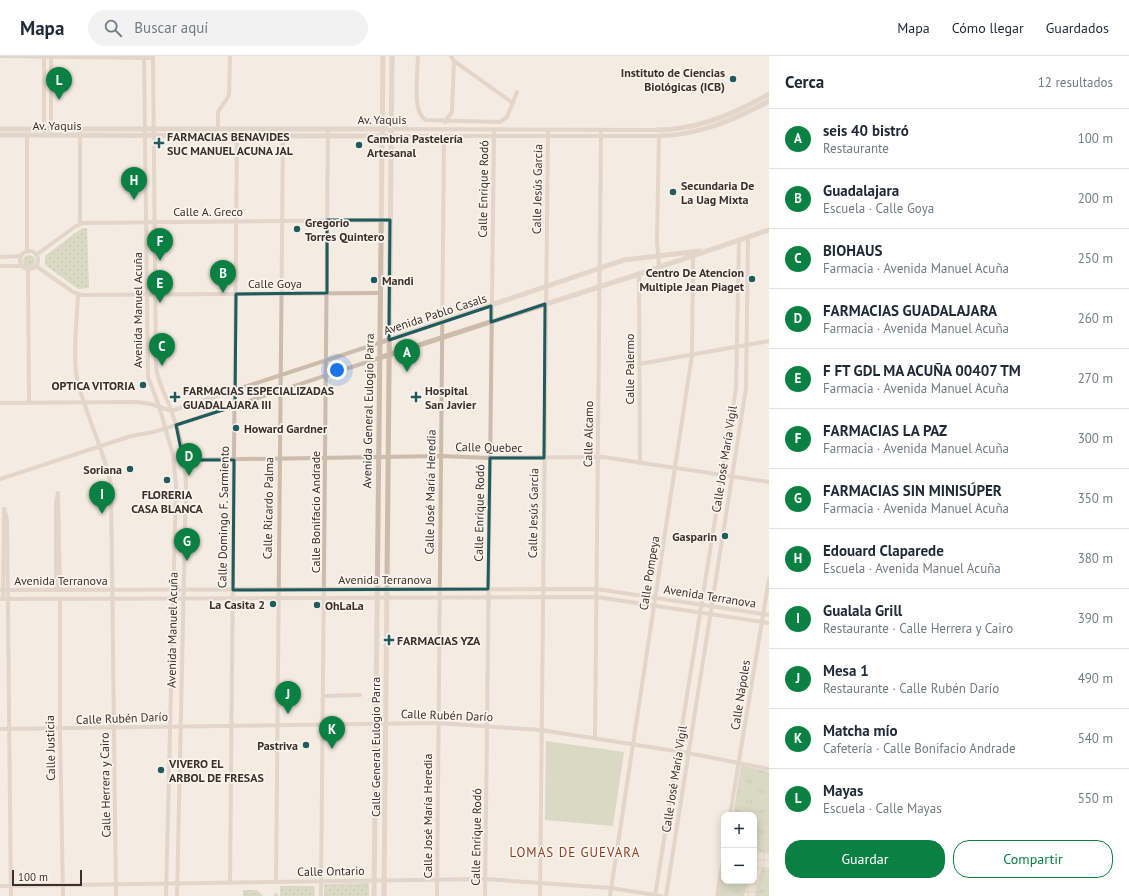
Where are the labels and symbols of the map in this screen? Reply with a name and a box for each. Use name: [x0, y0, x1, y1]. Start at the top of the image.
place label: Instituto de Ciencias Biológicas (ICB): [621, 65, 725, 94]
pin: L: [46, 67, 72, 100]
marker: Instituto de Ciencias Biológicas (ICB): [728, 74, 738, 84]
street label: Av. Yaquis: [358, 112, 406, 127]
street label: Av. Yaquis: [33, 118, 81, 133]
place label: FARMACIAS BENAVIDES SUC MANUEL ACUNA JAL: [167, 129, 294, 158]
place label: Cambria Pastelería Artesanal: [367, 131, 463, 160]
marker: FARMACIAS BENAVIDES SUC MANUEL ACUNA JAL: [154, 138, 164, 148]
marker: Cambria Pastelería Artesanal: [354, 140, 364, 150]
street label: Calle Enrique Rodó: [475, 140, 491, 238]
street label: Calle Jesús García: [529, 144, 545, 234]
pin: H: [121, 167, 147, 200]
place label: Secundaria De La Uag Mixta: [681, 178, 754, 207]
marker: Secundaria De La Uag Mixta: [668, 187, 678, 197]
street label: Calle A. Greco: [173, 204, 243, 219]
place label: Gregorio Torres Quintero: [305, 215, 385, 244]
marker: Gregorio Torres Quintero: [292, 224, 302, 234]
pin: F: [147, 228, 173, 261]
street label: Avenida Manuel Acuña: [130, 252, 145, 368]
pin: B: [210, 260, 236, 293]
place label: Centro De Atencion Multiple Jean Piaget: [639, 265, 745, 294]
pin: E: [147, 270, 173, 303]
place label: Mandi: [382, 273, 414, 288]
marker: Centro De Atencion Multiple Jean Piaget: [747, 274, 757, 284]
marker: Mandi: [369, 275, 379, 285]
street label: Calle Goya: [248, 276, 302, 291]
street label: Avenida Pablo Casals: [381, 290, 489, 338]
pin: C: [149, 333, 175, 366]
street label: Avenida General Eulogio Parra: [359, 333, 377, 489]
street label: Calle Palermo: [622, 333, 637, 405]
pin: A: [394, 339, 420, 372]
your location: [327, 360, 347, 380]
place label: OPTICA VITORIA: [51, 378, 136, 393]
marker: OPTICA VITORIA: [138, 380, 148, 390]
place label: FARMACIAS ESPECIALIZADAS GUADALAJARA III: [183, 383, 334, 412]
place label: Hospital San Javier: [425, 383, 477, 412]
marker: Hospital San Javier: [410, 391, 422, 403]
marker: FARMACIAS ESPECIALIZADAS GUADALAJARA III: [170, 392, 180, 402]
street label: Calle Alcamo: [580, 401, 596, 467]
street label: Calle José María Vigil: [708, 404, 740, 513]
place label: Howard Gardner: [244, 421, 328, 436]
marker: Howard Gardner: [231, 423, 241, 433]
street label: Calle José María Heredia: [421, 429, 439, 555]
street label: Calle Quebec: [455, 439, 523, 455]
pin: D: [176, 443, 202, 476]
street label: Calle Domingo F. Sarmiento: [214, 446, 232, 588]
street label: Calle Bonifacio Andrade: [308, 451, 323, 573]
street label: Calle Ricardo Palma: [260, 457, 276, 559]
place label: Soriana: [83, 462, 122, 477]
marker: Soriana: [125, 464, 135, 474]
street label: Calle Enrique Rodó: [471, 464, 487, 562]
street label: Calle Jesús García: [525, 468, 541, 558]
marker: FLORERIA CASA BLANCA: [162, 475, 172, 485]
pin: I: [89, 481, 115, 514]
place label: FLORERIA CASA BLANCA: [131, 487, 204, 516]
pin: G: [174, 528, 200, 561]
place label: Gasparin: [672, 529, 717, 544]
marker: Gasparin: [720, 531, 730, 541]
street label: Calle Pompeya: [636, 535, 662, 611]
street label: Avenida Manuel Acuña: [163, 572, 181, 688]
street label: Avenida Terranova: [338, 572, 432, 587]
street label: Avenida Terranova: [14, 573, 108, 588]
street label: Avenida Terranova: [663, 581, 757, 611]
place label: La Casita 2: [209, 597, 265, 612]
place label: OhLaLa: [325, 598, 364, 613]
marker: La Casita 2: [268, 599, 278, 609]
marker: OhLaLa: [312, 600, 322, 610]
place label: FARMACIAS YZA: [397, 633, 481, 648]
marker: FARMACIAS YZA: [384, 635, 394, 645]
street label: Calle Nápoles: [727, 659, 753, 731]
street label: Calle General Eulogio Parra: [368, 677, 383, 817]
pin: J: [275, 681, 301, 714]
street label: Calle Rubén Darío: [401, 706, 493, 724]
street label: Calle Rubén Darío: [76, 709, 168, 727]
street label: Calle Justicia: [42, 715, 58, 781]
pin: K: [319, 716, 345, 749]
street label: Calle José María Vigil: [658, 724, 690, 833]
street label: Calle Herrera y Cairo: [97, 732, 113, 838]
place label: Pastriva: [257, 738, 298, 753]
marker: Pastriva: [301, 740, 311, 750]
street label: Calle José María Heredia: [420, 753, 435, 879]
place label: VIVERO EL ARBOL DE FRESAS: [168, 756, 264, 785]
marker: VIVERO EL ARBOL DE FRESAS: [156, 765, 166, 775]
street label: Calle Enrique Rodó: [468, 788, 484, 886]
district label: LOMAS DE GUEVARA: [510, 844, 640, 861]
street label: Calle Ontario: [297, 863, 365, 879]
scale bar: [12, 868, 82, 887]

